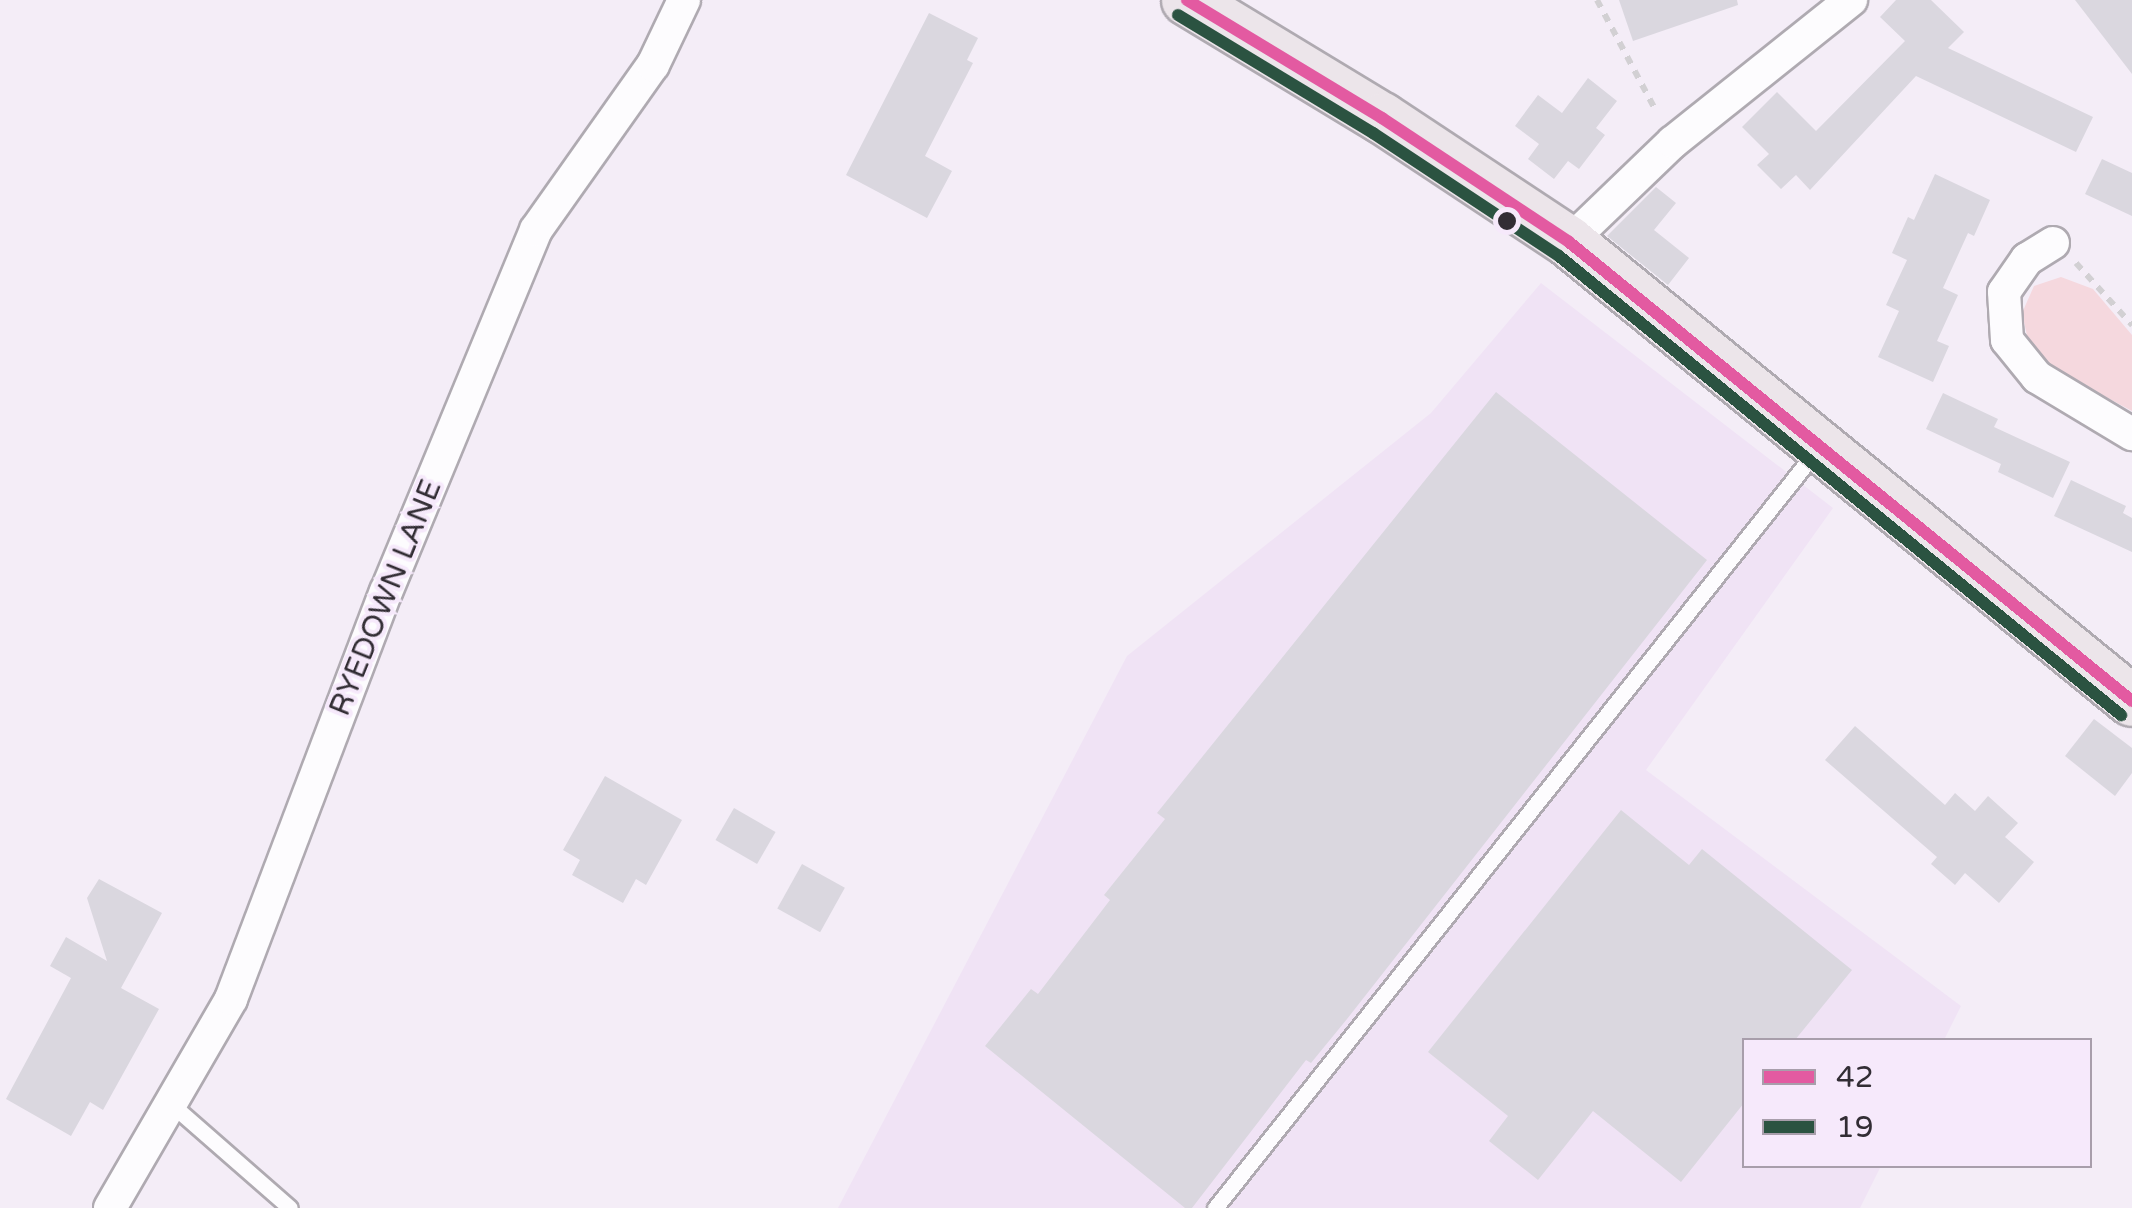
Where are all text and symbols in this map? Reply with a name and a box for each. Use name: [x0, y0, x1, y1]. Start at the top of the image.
unlabelled marker: [1497, 211, 1517, 231]
street label: RYEDOWN LANE: [322, 475, 450, 721]
legend: [1742, 1038, 2092, 1168]
text: 42: [1836, 1059, 1874, 1096]
text: 19: [1836, 1109, 1874, 1146]

